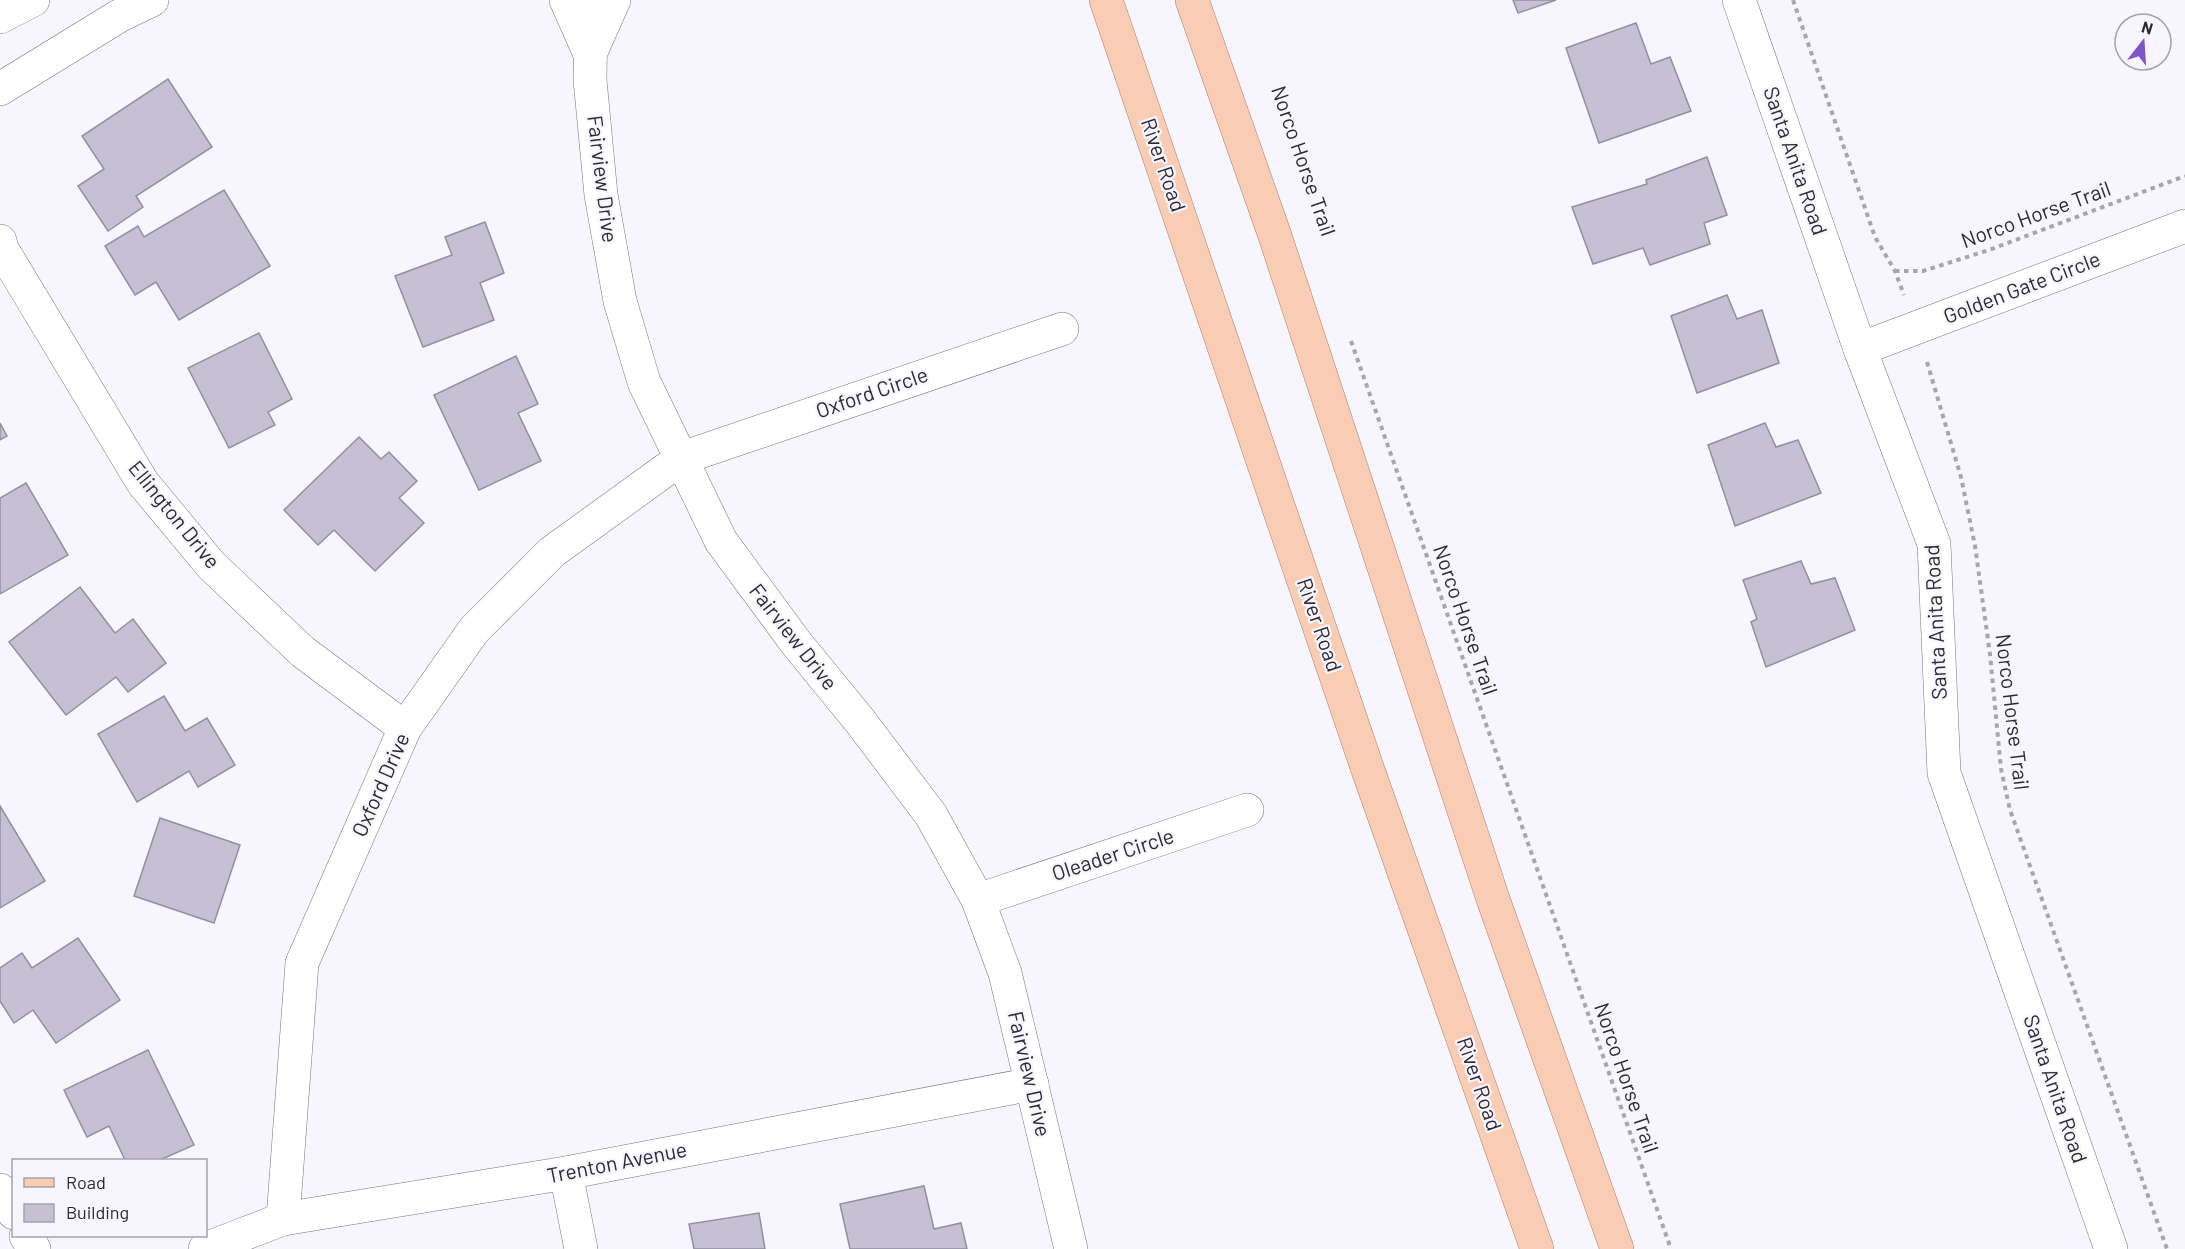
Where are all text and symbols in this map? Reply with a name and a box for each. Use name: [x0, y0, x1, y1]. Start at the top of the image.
north arrow: [2113, 12, 2173, 72]
text: N: [2140, 17, 2155, 38]
street label: Norco Horse Trail: [1267, 82, 1342, 239]
street label: Santa Anita Road: [1759, 83, 1834, 238]
street label: Fairview Drive: [583, 114, 624, 244]
street label: River Road: [1137, 114, 1192, 215]
street label: Norco Horse Trail: [1957, 175, 2114, 252]
street label: Golden Gate Circle: [1940, 245, 2103, 328]
street label: Oxford Circle: [812, 361, 931, 422]
street label: Ellington Drive: [124, 455, 226, 573]
street label: Norco Horse Trail: [1429, 541, 1504, 698]
street label: Santa Anita Road: [1918, 544, 1951, 700]
street label: River Road: [1293, 574, 1348, 675]
street label: Fairview Drive: [745, 578, 843, 694]
street label: Norco Horse Trail: [1991, 632, 2035, 791]
street label: Oxford Drive: [346, 729, 414, 840]
street label: Oleader Circle: [1048, 822, 1177, 885]
street label: Norco Horse Trail: [1590, 999, 1665, 1156]
street label: Fairview Drive: [1004, 1009, 1057, 1139]
street label: Santa Anita Road: [2019, 1011, 2094, 1166]
street label: River Road: [1453, 1033, 1508, 1134]
street label: Trenton Avenue: [545, 1136, 689, 1187]
legend: [12, 1159, 207, 1237]
text: Road: [66, 1171, 106, 1193]
text: Building: [66, 1201, 129, 1223]

